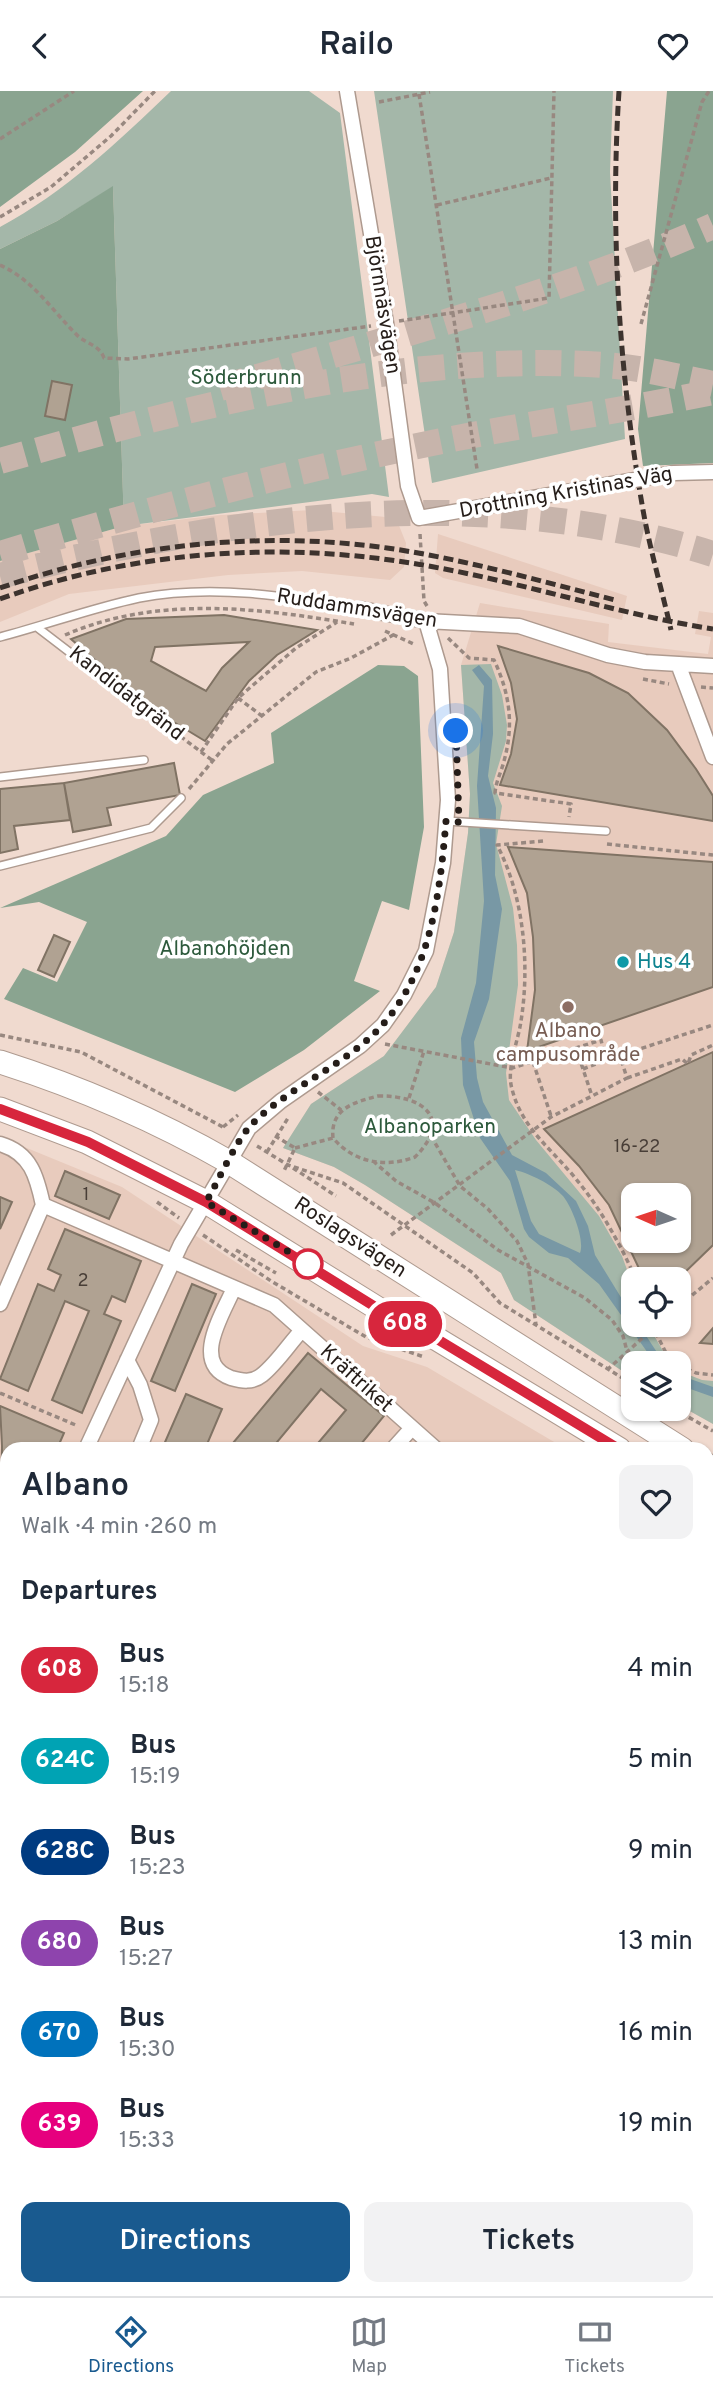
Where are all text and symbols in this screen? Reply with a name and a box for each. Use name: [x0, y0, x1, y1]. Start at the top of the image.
text: Railo: [319, 26, 394, 66]
icon: back: [21, 27, 59, 65]
icon: heart: [654, 27, 692, 65]
street label: Björnnäsvägen: [358, 234, 406, 376]
park label: Söderbrunn: [190, 365, 302, 392]
street label: Drottning Kristinas Väg: [457, 461, 675, 525]
street label: Ruddammsvägen: [275, 583, 439, 635]
street label: Kandidatgränd: [63, 641, 189, 747]
your location: [438, 713, 473, 748]
park label: Albanohöjden: [159, 936, 291, 963]
place label: Hus 4: [637, 949, 691, 976]
marker: Hus 4: [615, 954, 631, 970]
marker: Albano campusområde: [560, 999, 576, 1015]
place label: Albano campusområde: [496, 1018, 640, 1069]
park label: Albanoparken: [364, 1114, 496, 1141]
house number: 16-22: [614, 1136, 660, 1159]
north arrow: [621, 1183, 691, 1253]
map controls: [621, 1183, 691, 1421]
house number: 1: [83, 1184, 89, 1207]
street label: Roslagsvägen: [288, 1191, 412, 1285]
unlabelled marker: [293, 1249, 323, 1279]
button: locate: [621, 1267, 691, 1337]
house number: 2: [77, 1270, 89, 1293]
line badge: 608: [365, 1301, 445, 1347]
text: 608: [382, 1309, 428, 1339]
street label: Kräftriket: [314, 1339, 398, 1419]
button: layers: [621, 1351, 691, 1421]
button: heart: [619, 1465, 693, 1539]
text: Albano: [21, 1466, 129, 1508]
text: Walk · 4 min · 260 m: [21, 1513, 217, 1542]
text: Departures: [21, 1576, 158, 1609]
text: Bus: [119, 1639, 165, 1672]
text: 4 min: [627, 1653, 693, 1686]
text: 608: [37, 1655, 82, 1685]
text: 15:18: [119, 1672, 170, 1701]
text: Bus: [130, 1730, 176, 1763]
text: 5 min: [627, 1744, 693, 1777]
text: 624C: [35, 1746, 95, 1776]
text: 15:19: [130, 1763, 181, 1792]
text: Bus: [130, 1821, 176, 1854]
text: 9 min: [628, 1835, 693, 1868]
text: 628C: [35, 1837, 95, 1867]
text: 15:23: [130, 1854, 186, 1883]
text: Bus: [119, 1912, 165, 1945]
text: 13 min: [618, 1926, 693, 1959]
text: 680: [37, 1928, 82, 1958]
text: 15:27: [119, 1945, 173, 1974]
text: Bus: [119, 2003, 165, 2036]
text: 16 min: [618, 2017, 693, 2050]
text: 670: [38, 2019, 81, 2049]
text: 15:30: [119, 2036, 175, 2065]
text: Bus: [119, 2094, 165, 2127]
text: 19 min: [618, 2108, 693, 2141]
text: 639: [38, 2110, 81, 2140]
text: 15:33: [119, 2127, 175, 2156]
button: Directions: [21, 2202, 350, 2282]
button: Tickets: [364, 2202, 693, 2282]
tab: Directions: [88, 2313, 174, 2379]
tab: Map: [350, 2313, 388, 2379]
tab: Tickets: [564, 2313, 625, 2379]

